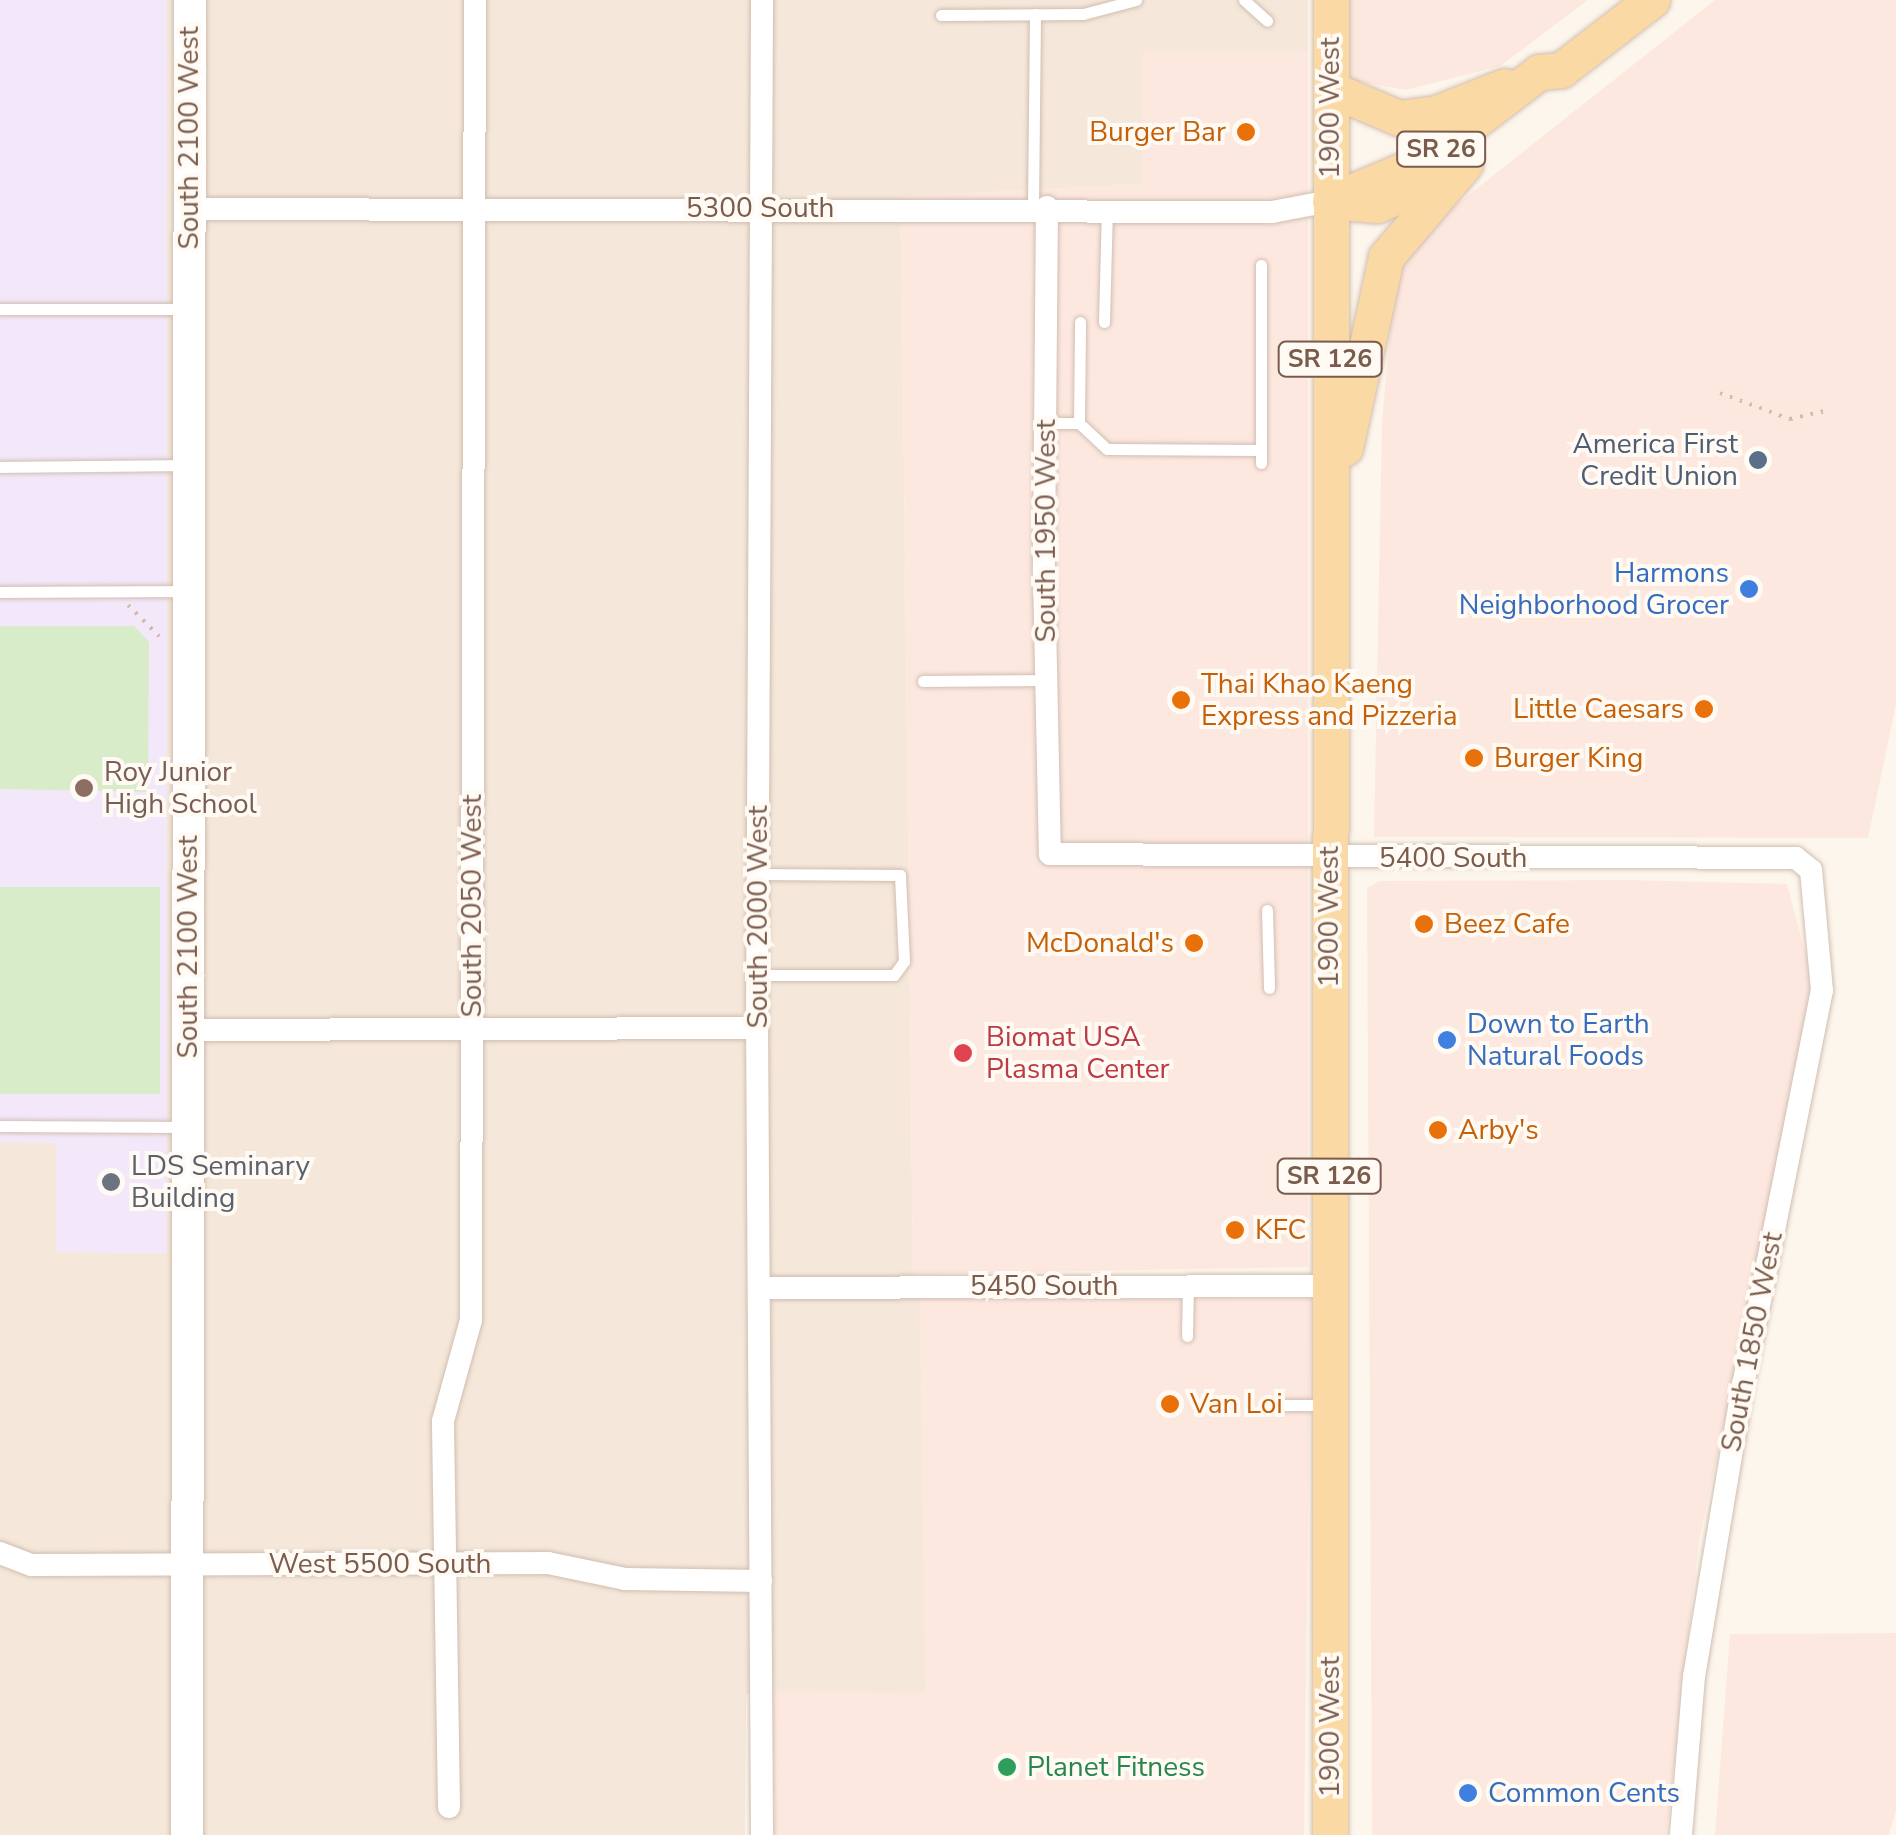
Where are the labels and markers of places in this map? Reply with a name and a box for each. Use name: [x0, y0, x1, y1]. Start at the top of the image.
place label: Burger Bar: [1089, 115, 1226, 149]
marker: Burger Bar: [1235, 121, 1257, 143]
place label: America First Credit Union: [1572, 427, 1738, 493]
marker: America First Credit Union: [1747, 449, 1769, 471]
place label: Harmons Neighborhood Grocer: [1459, 556, 1729, 622]
marker: Harmons Neighborhood Grocer: [1738, 578, 1760, 600]
place label: Thai Khao Kaeng Express and Pizzeria: [1201, 667, 1458, 733]
marker: Thai Khao Kaeng Express and Pizzeria: [1170, 689, 1192, 711]
place label: Little Caesars: [1513, 692, 1684, 726]
marker: Little Caesars: [1693, 698, 1715, 720]
place label: Burger King: [1494, 741, 1643, 775]
marker: Burger King: [1463, 747, 1485, 769]
place label: Roy Junior High School: [104, 755, 257, 821]
marker: Roy Junior High School: [73, 777, 95, 799]
place label: Beez Cafe: [1444, 907, 1570, 941]
marker: Beez Cafe: [1413, 913, 1435, 935]
place label: McDonald's: [1026, 926, 1174, 960]
marker: McDonald's: [1183, 932, 1205, 954]
place label: Down to Earth Natural Foods: [1467, 1007, 1650, 1073]
place label: Biomat USA Plasma Center: [986, 1020, 1170, 1086]
marker: Down to Earth Natural Foods: [1436, 1029, 1458, 1051]
marker: Biomat USA Plasma Center: [950, 1040, 976, 1066]
place label: Arby's: [1458, 1113, 1539, 1147]
marker: Arby's: [1427, 1119, 1449, 1141]
place label: LDS Seminary Building: [131, 1149, 310, 1215]
marker: LDS Seminary Building: [100, 1171, 122, 1193]
place label: KFC: [1255, 1213, 1306, 1247]
marker: KFC: [1224, 1219, 1246, 1241]
place label: Van Loi: [1190, 1387, 1283, 1421]
marker: Van Loi: [1159, 1393, 1181, 1415]
place label: Planet Fitness: [1027, 1750, 1205, 1784]
marker: Planet Fitness: [996, 1756, 1018, 1778]
place label: Common Cents: [1488, 1776, 1680, 1810]
marker: Common Cents: [1457, 1782, 1479, 1804]

